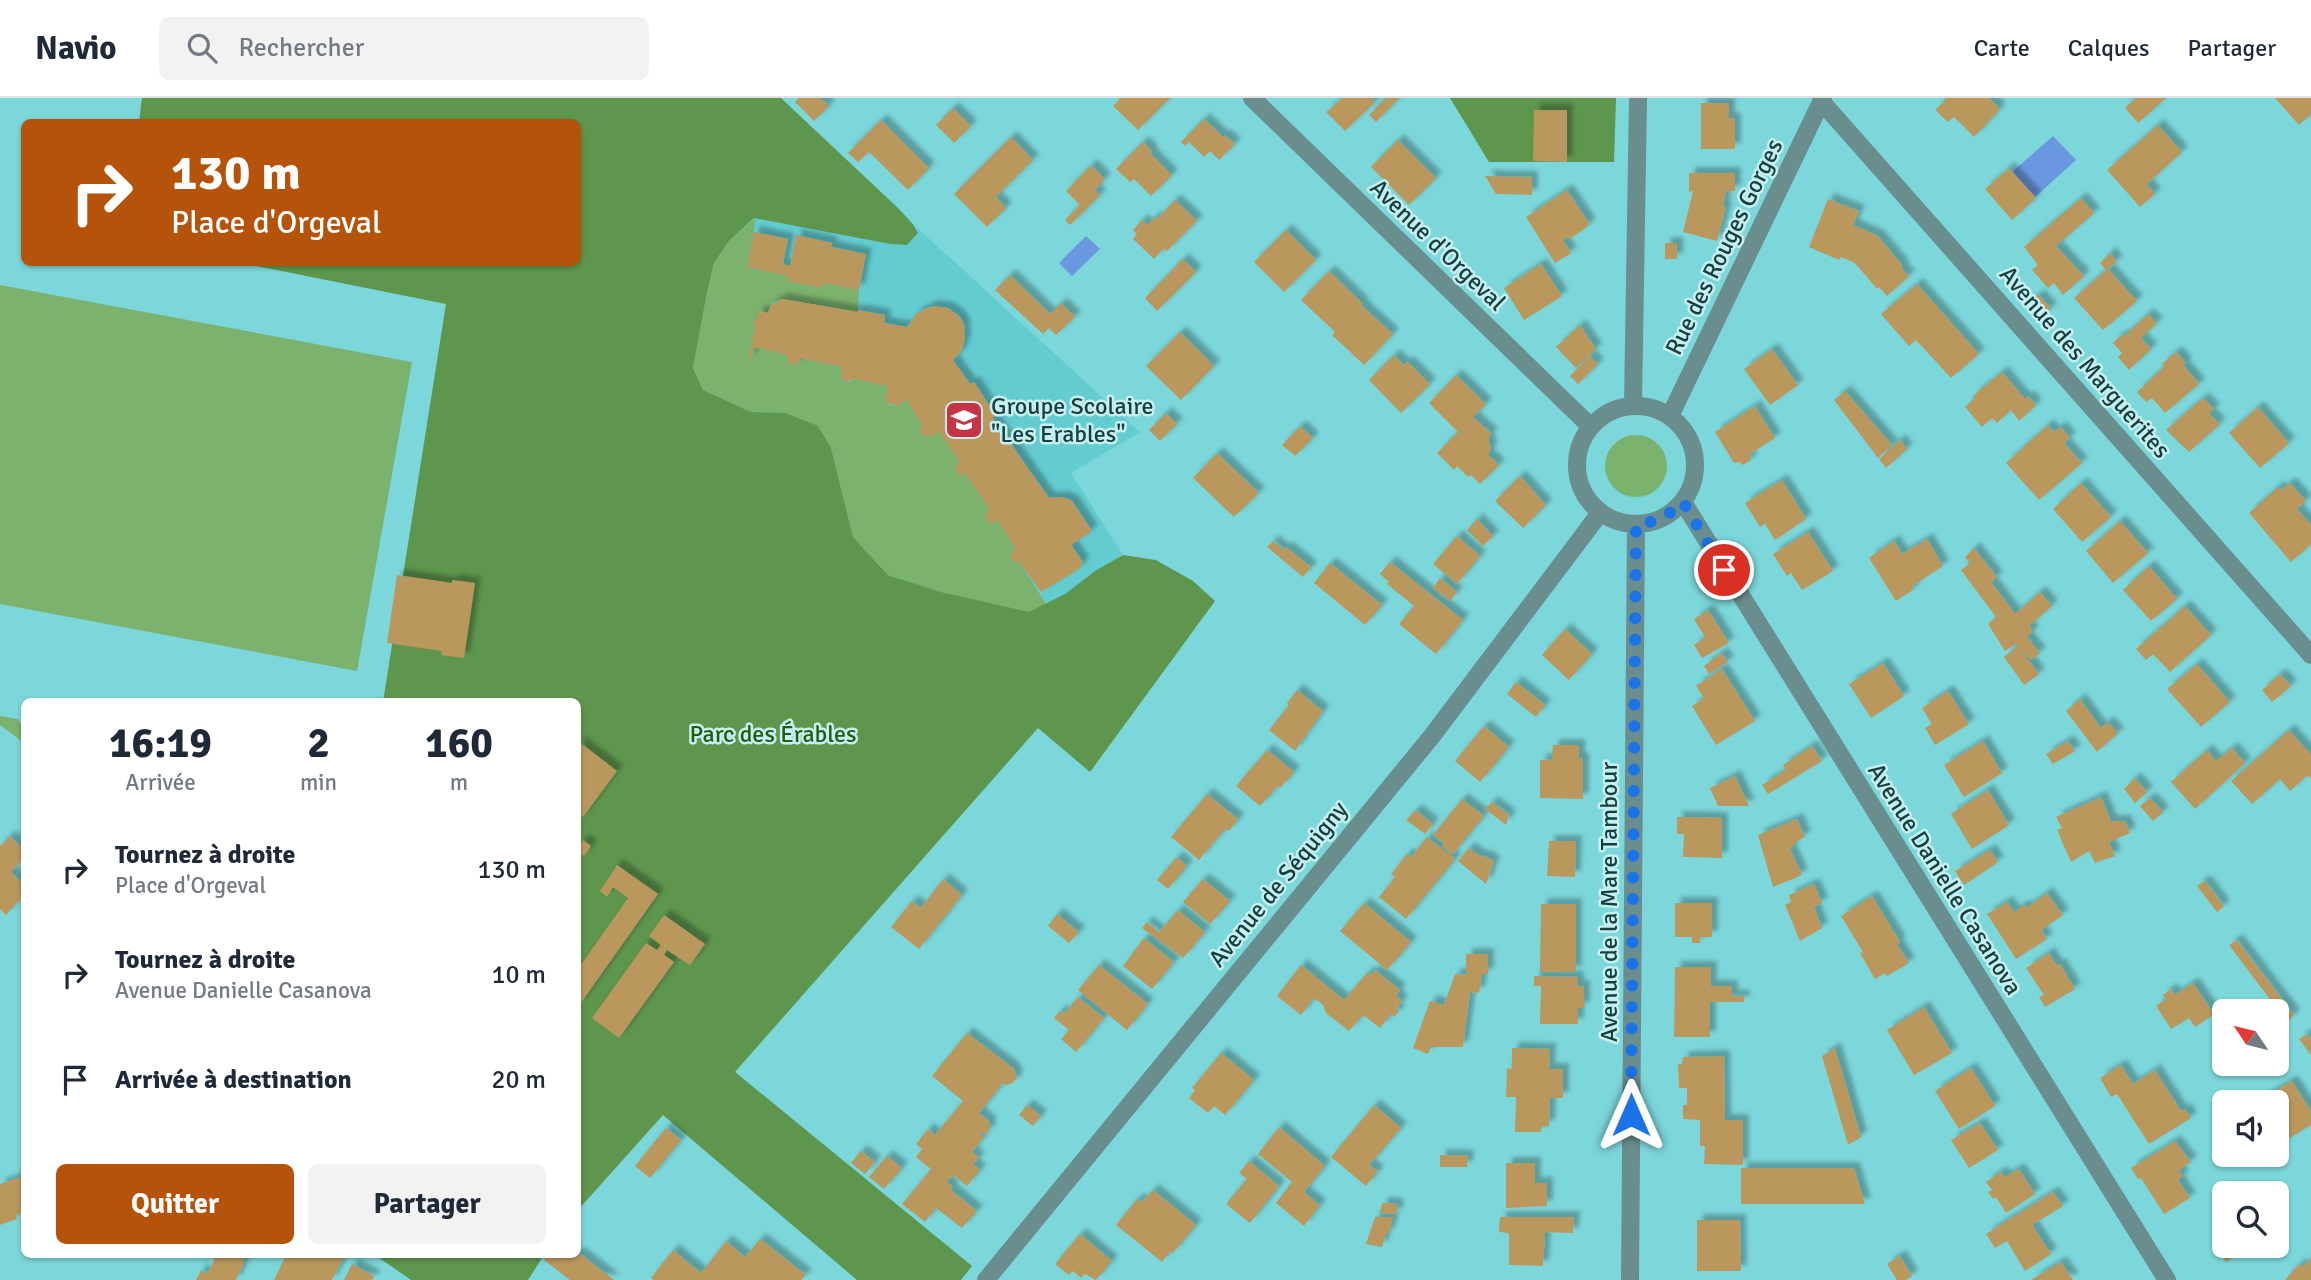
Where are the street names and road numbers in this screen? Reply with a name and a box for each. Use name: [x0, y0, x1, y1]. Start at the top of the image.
street label: Rue des Rouges Gorges: [1659, 134, 1789, 360]
street label: Avenue d'Orgeval: [1364, 173, 1512, 317]
street label: Avenue des Marguerites: [1993, 260, 2177, 464]
street label: Avenue Danielle Casanova: [1861, 757, 2029, 1001]
street label: Avenue de la Mare Tambour: [1594, 762, 1624, 1042]
street label: Avenue de Séquigny: [1202, 795, 1354, 973]

